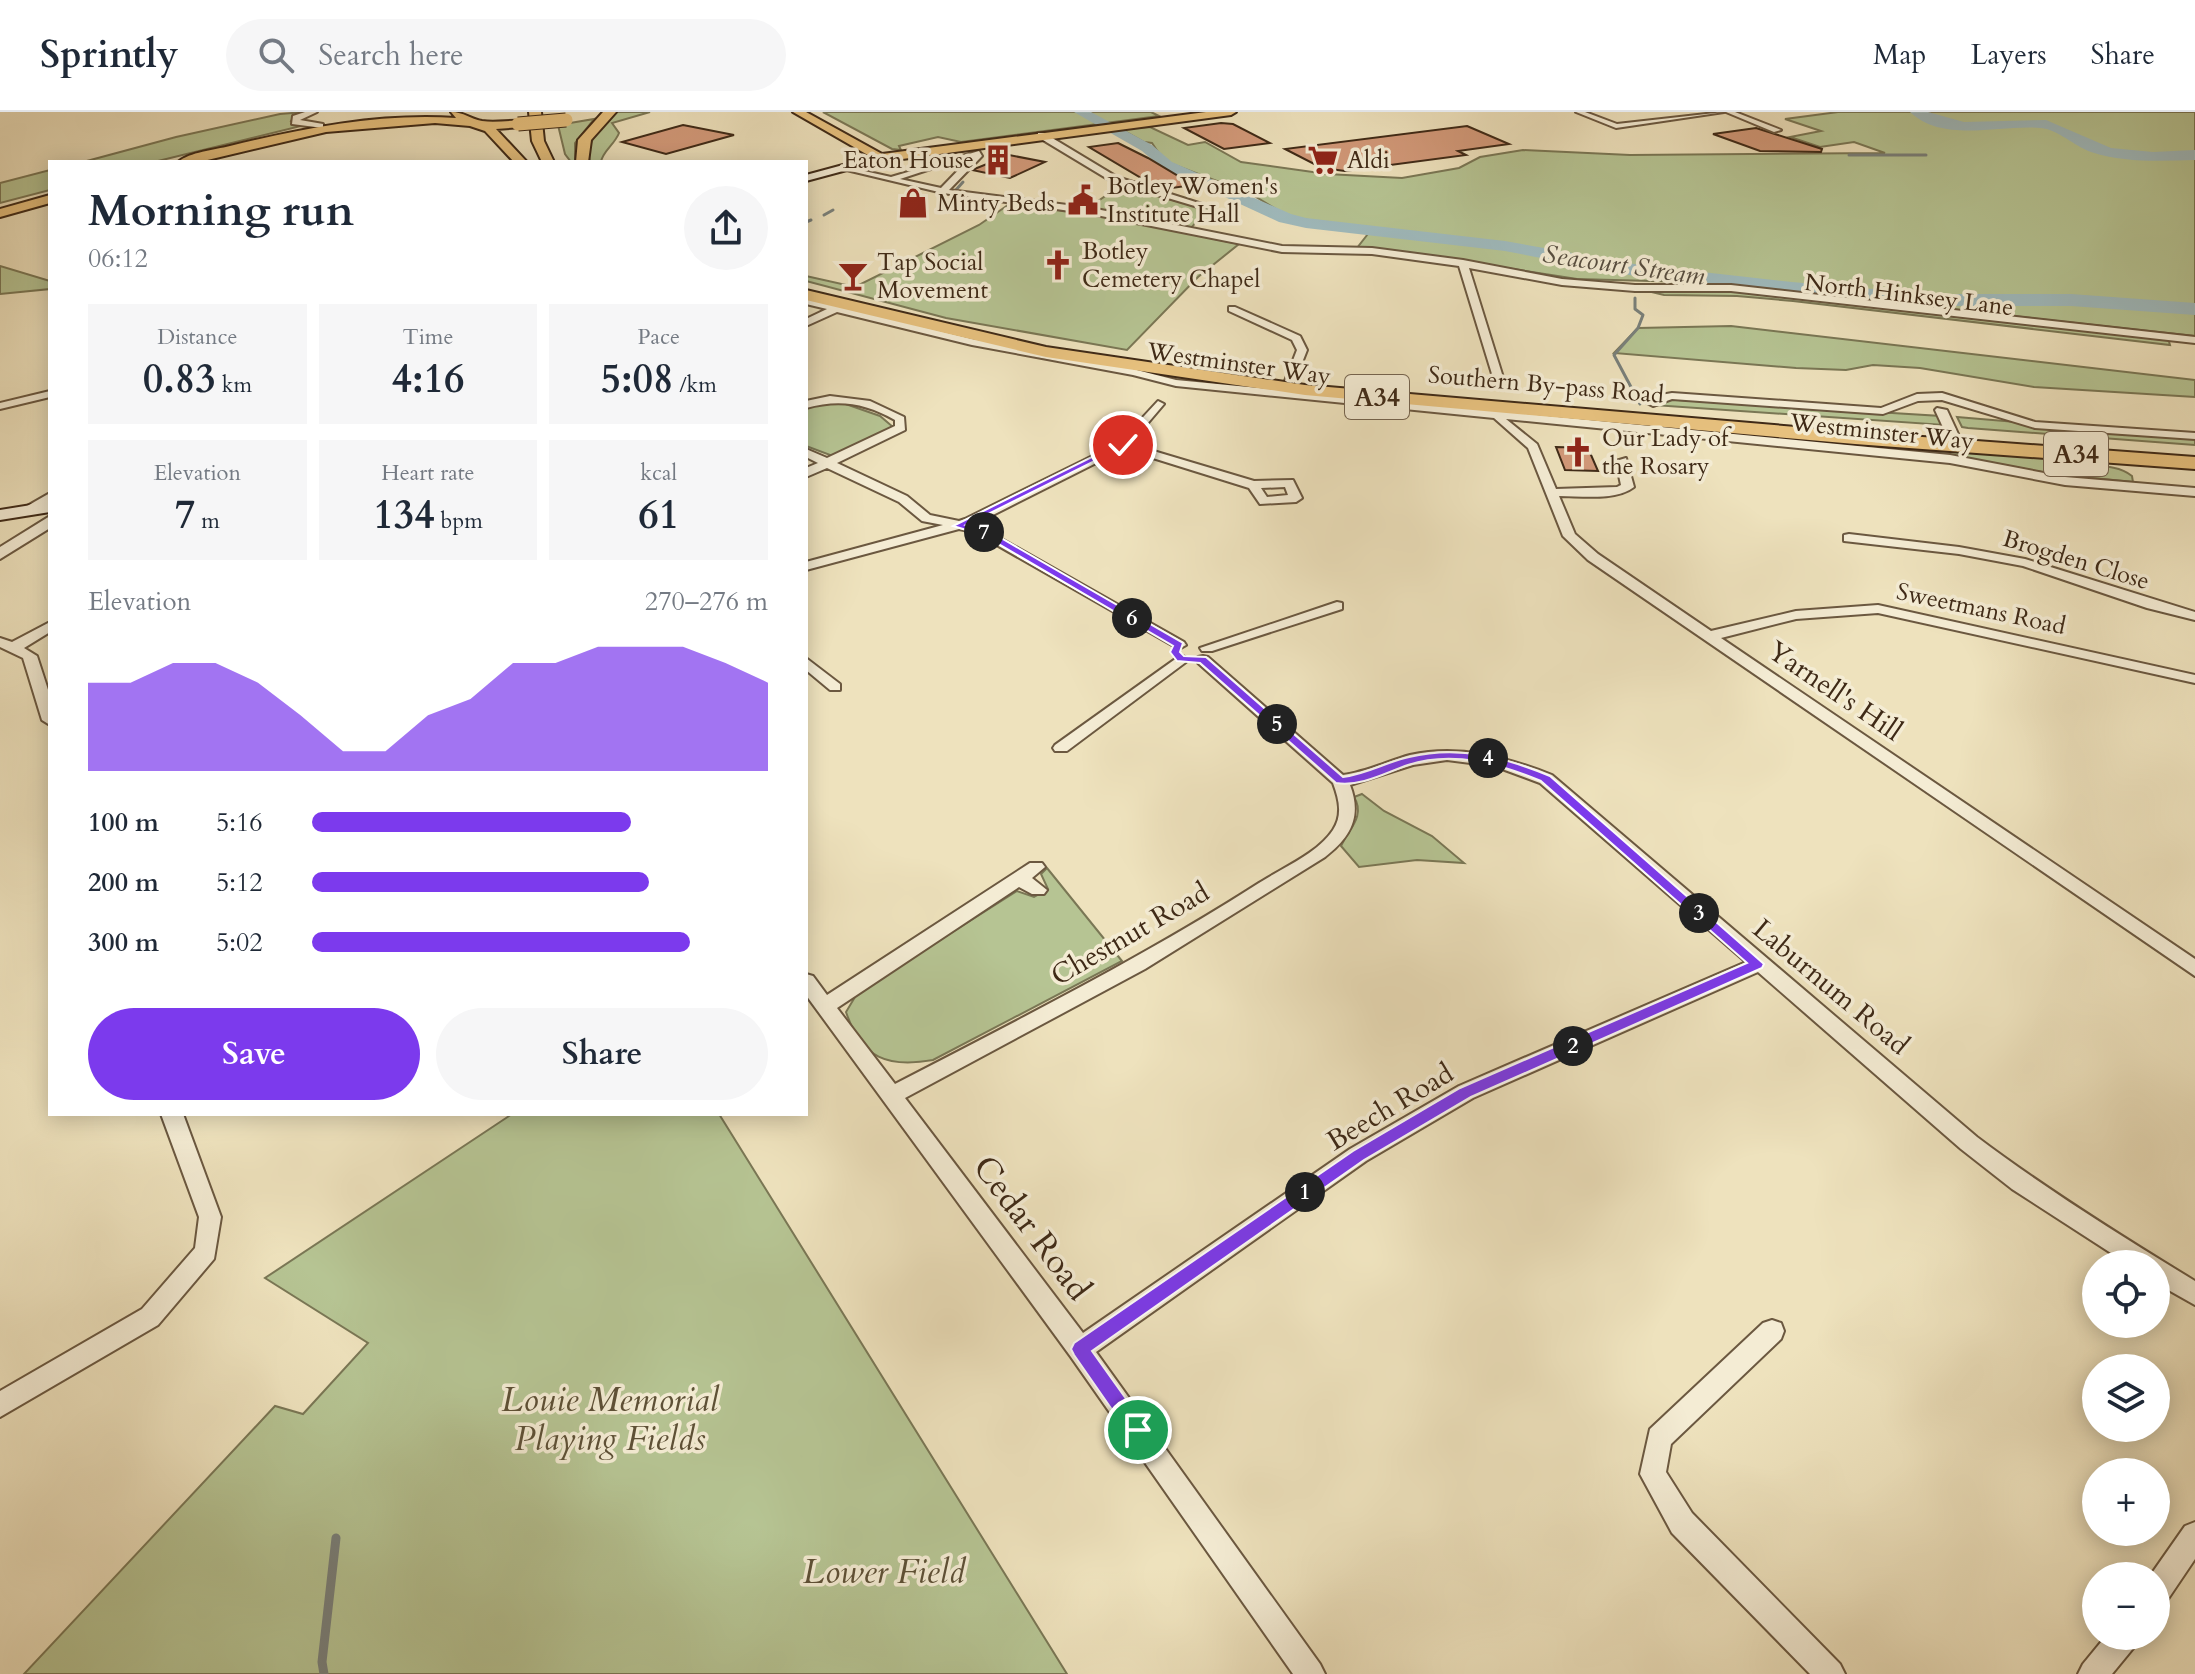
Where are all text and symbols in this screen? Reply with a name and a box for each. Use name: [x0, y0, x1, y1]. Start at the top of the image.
search box: [226, 19, 786, 91]
text: Sprintly: [40, 29, 178, 81]
icon: search: [254, 33, 298, 77]
text: Search here: [318, 35, 464, 76]
text: Map: [1873, 36, 1926, 74]
text: Layers: [1970, 36, 2047, 74]
text: Share: [2091, 36, 2155, 74]
building icon: Eaton House: [981, 143, 1015, 177]
supermarket icon: Aldi: [1306, 143, 1340, 177]
place label: Eaton House: [843, 144, 974, 177]
place label: Aldi: [1347, 144, 1390, 177]
place label: Botley Women's Institute Hall: [1107, 170, 1278, 231]
text: Morning run: [88, 181, 354, 241]
public building icon: Botley Women's Institute Hall: [1066, 183, 1100, 217]
button: share: [684, 186, 768, 270]
shop icon: Minty Beds: [896, 186, 930, 220]
place label: Minty Beds: [937, 187, 1055, 220]
place label: Botley Cemetery Chapel: [1082, 235, 1260, 296]
water label: Seacourt Stream: [1541, 236, 1708, 294]
text: 06:12: [88, 241, 148, 276]
place label: Tap Social Movement: [877, 246, 988, 307]
church icon: Botley Cemetery Chapel: [1041, 248, 1075, 282]
bar icon: Tap Social Movement: [836, 259, 870, 293]
street label: North Hinksey Lane: [1803, 266, 2015, 324]
text: Distance: [157, 322, 238, 352]
text: Time: [403, 322, 453, 352]
text: Pace: [637, 322, 680, 352]
street label: Westminster Way: [1144, 335, 1333, 393]
text: 0.83: [143, 352, 216, 407]
text: 4:16: [391, 352, 465, 407]
text: 5:08: [600, 352, 673, 407]
street label: Southern By-pass Road: [1427, 358, 1666, 412]
text: km: [216, 370, 252, 400]
text: /km: [673, 370, 717, 400]
road number: A34: [1345, 375, 1409, 419]
street label: Westminster Way: [1787, 406, 1976, 458]
pin: [1089, 411, 1157, 479]
place label: Our Lady of the Rosary: [1602, 422, 1732, 483]
icon: check: [1101, 423, 1145, 467]
road number: A34: [2044, 432, 2108, 476]
church icon: Our Lady of the Rosary: [1561, 435, 1595, 469]
text: Elevation: [154, 458, 241, 488]
text: Heart rate: [381, 458, 475, 488]
text: kcal: [640, 458, 677, 488]
text: 7: [175, 488, 195, 543]
text: 134: [373, 488, 435, 543]
text: 61: [638, 488, 679, 543]
text: m: [195, 506, 220, 536]
text: bpm: [435, 506, 483, 536]
pin: 7: [964, 512, 1004, 552]
text: 7: [978, 517, 990, 547]
street label: Brogden Close: [1999, 522, 2153, 598]
street label: Sweetmans Road: [1893, 575, 2069, 643]
text: Elevation: [88, 584, 191, 619]
text: 270–276 m: [645, 584, 768, 619]
pin: 6: [1112, 598, 1152, 638]
text: 6: [1126, 603, 1138, 633]
street label: Yarnell's Hill: [1760, 632, 1910, 750]
pin: 5: [1257, 704, 1297, 744]
text: 5: [1271, 709, 1283, 739]
pin: 4: [1468, 738, 1508, 778]
text: 4: [1482, 743, 1494, 773]
text: 100 m: [88, 805, 159, 840]
text: 5:16: [216, 805, 263, 840]
text: 200 m: [88, 865, 159, 900]
text: 5:12: [216, 865, 263, 900]
street label: Chestnut Road: [1044, 873, 1216, 995]
pin: 3: [1679, 893, 1719, 933]
text: 3: [1693, 898, 1705, 928]
street label: Laburnum Road: [1745, 910, 1917, 1064]
text: 300 m: [88, 925, 159, 960]
text: 5:02: [216, 925, 263, 960]
button: Save: [88, 1008, 420, 1100]
button: Share: [436, 1008, 768, 1100]
pin: 2: [1553, 1026, 1593, 1066]
text: 2: [1567, 1031, 1579, 1061]
street label: Beech Road: [1320, 1054, 1461, 1160]
street label: Cedar Road: [962, 1146, 1102, 1310]
pin: 1: [1285, 1172, 1325, 1212]
text: 1: [1299, 1177, 1311, 1207]
map controls: [2082, 1250, 2170, 1650]
button: locate: [2082, 1250, 2170, 1338]
button: layers: [2082, 1354, 2170, 1442]
park label: Louie Memorial Playing Fields: [501, 1377, 719, 1462]
pin: [1104, 1396, 1172, 1464]
icon: arrive: [1116, 1408, 1160, 1452]
button: +: [2082, 1458, 2170, 1546]
park label: Lower Field: [803, 1549, 967, 1595]
button: −: [2082, 1562, 2170, 1650]

